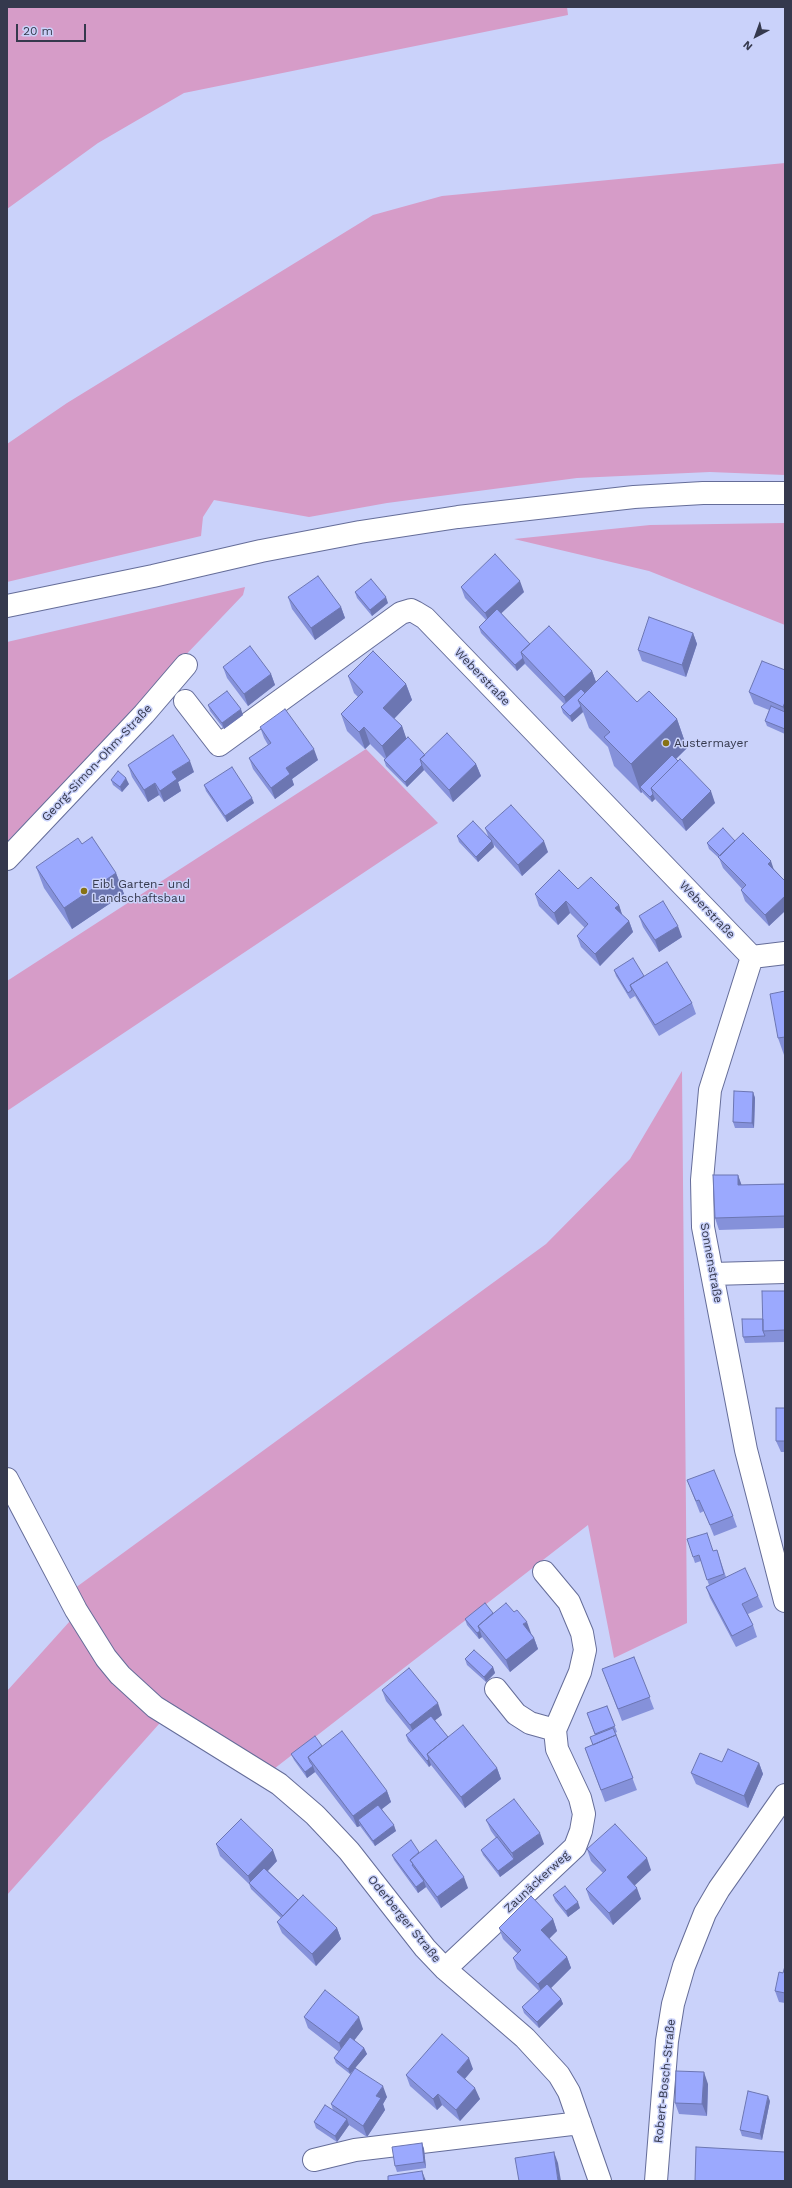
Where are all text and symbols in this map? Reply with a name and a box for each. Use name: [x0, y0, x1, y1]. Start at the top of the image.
scale bar: [18, 16, 88, 42]
north arrow: [736, 16, 776, 56]
text: 20 m: [23, 24, 53, 38]
text: N: [740, 38, 755, 53]
street label: Weberstraße: [451, 645, 513, 709]
street label: Georg-Simon-Ohm-Straße: [39, 701, 155, 825]
place label: Austermayer: [674, 736, 748, 750]
marker: Austermayer: [661, 738, 671, 748]
place label: Eibl Garten- und Landschaftsbau: [92, 877, 190, 905]
street label: Weberstraße: [676, 878, 738, 942]
marker: Eibl Garten- und Landschaftsbau: [79, 886, 89, 896]
street label: Sonnenstraße: [697, 1222, 725, 1304]
street label: Zaunäckerweg: [501, 1848, 573, 1916]
street label: Oderberger Straße: [364, 1872, 444, 1966]
street label: Robert-Bosch-Straße: [651, 2018, 679, 2144]

